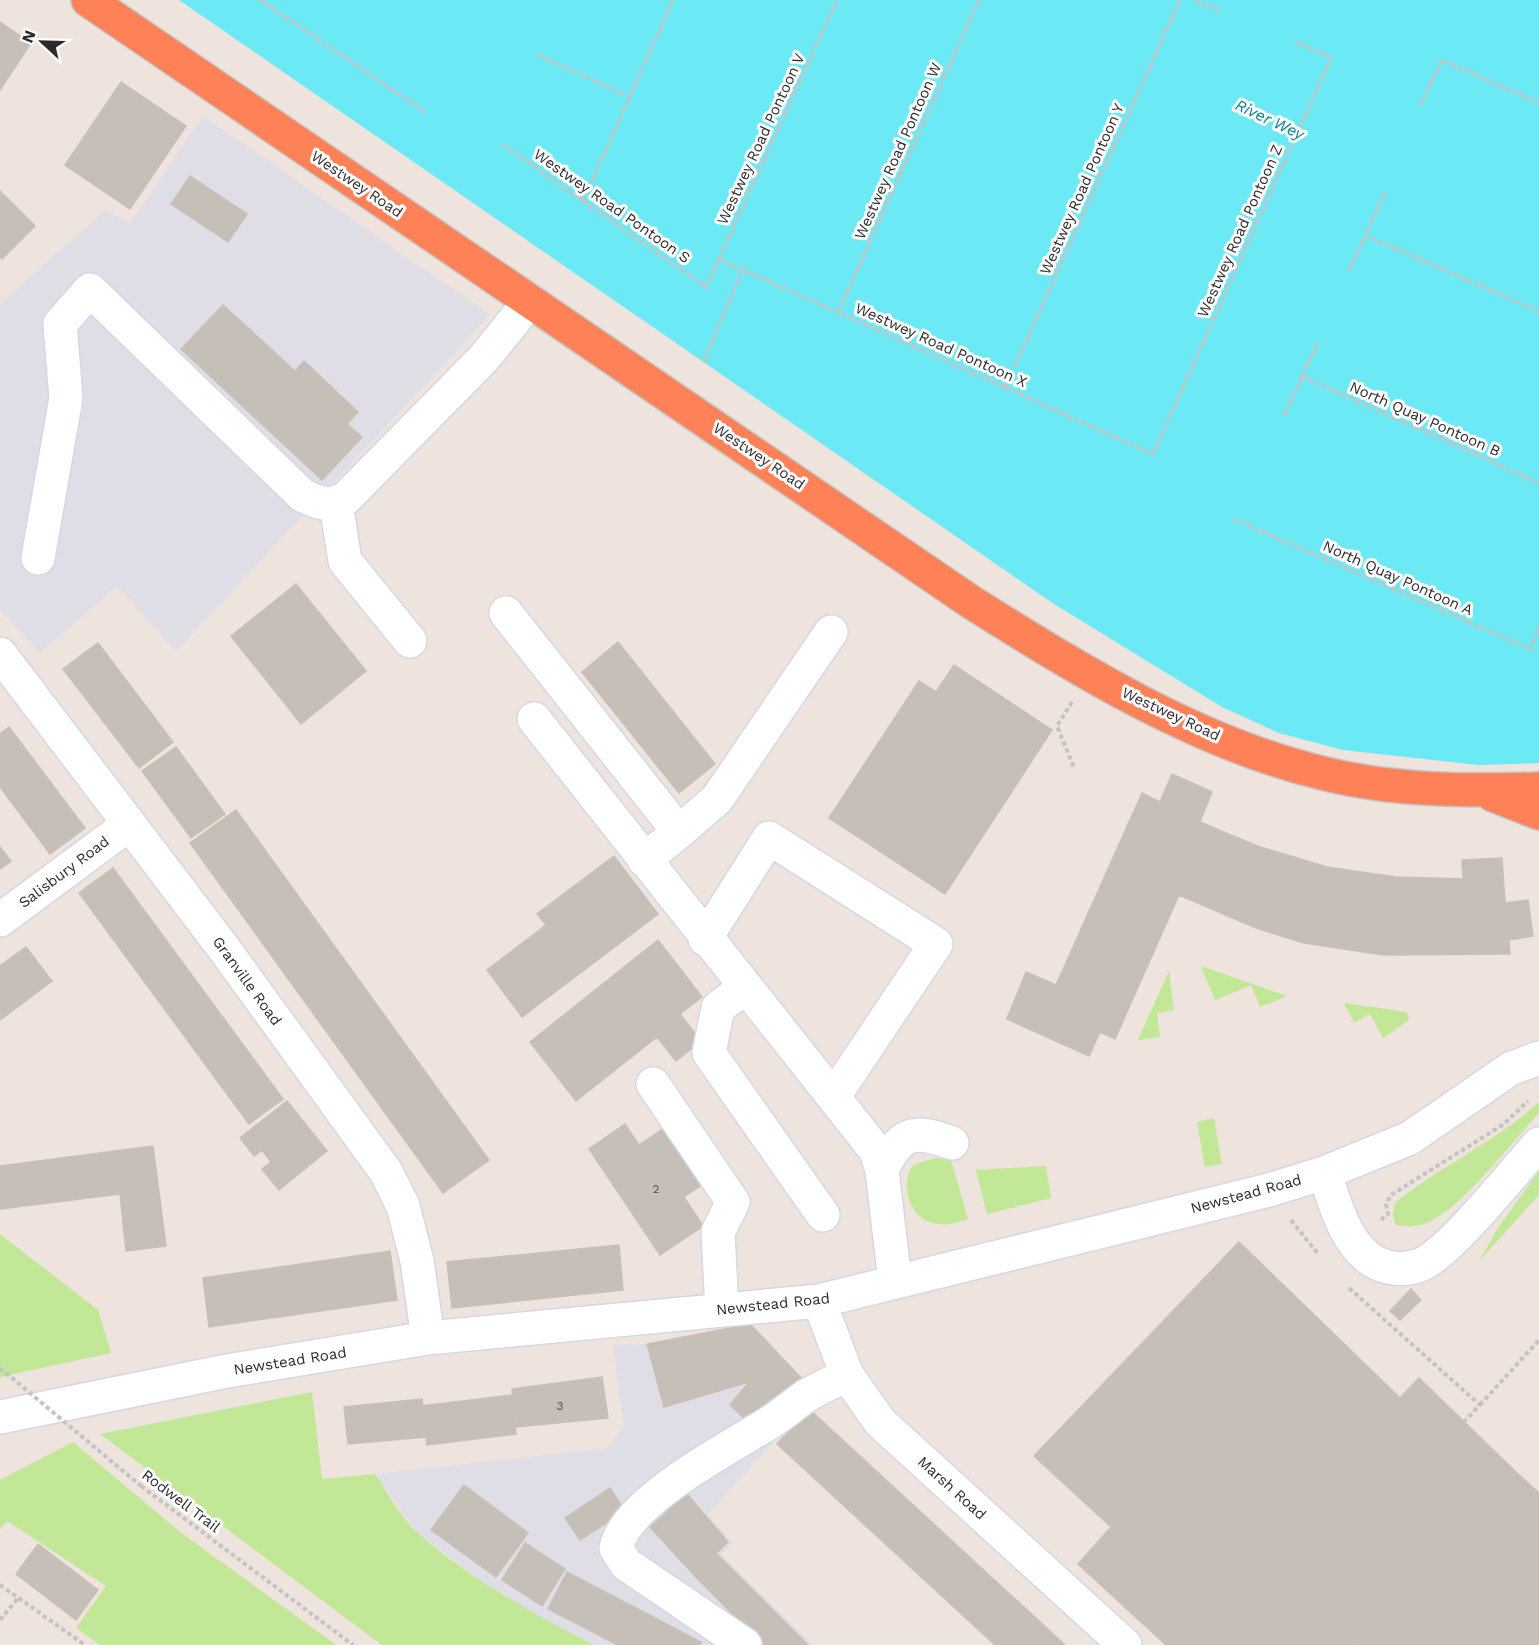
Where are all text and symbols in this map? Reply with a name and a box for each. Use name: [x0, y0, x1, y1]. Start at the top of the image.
north arrow: [12, 12, 72, 72]
text: N: [18, 28, 40, 46]
street label: Westwey Road Pontoon V: [713, 50, 809, 227]
street label: Westwey Road Pontoon W: [851, 60, 945, 242]
water label: River Wey: [1232, 95, 1308, 144]
street label: Westwey Road Pontoon Y: [1036, 100, 1128, 277]
street label: Westwey Road Pontoon Z: [1194, 142, 1286, 320]
street label: Westwey Road Pontoon S: [530, 145, 694, 267]
street label: Westwey Road: [308, 147, 406, 221]
street label: Westwey Road Pontoon X: [852, 299, 1030, 391]
street label: North Quay Pontoon B: [1347, 378, 1503, 460]
street label: Westwey Road: [710, 419, 808, 493]
street label: North Quay Pontoon A: [1320, 537, 1476, 619]
street label: Westwey Road: [1119, 683, 1223, 745]
street label: Salisbury Road: [15, 832, 113, 912]
street label: Granville Road: [209, 933, 285, 1029]
street label: Newstead Road: [1189, 1171, 1303, 1217]
house number: 2: [653, 1182, 660, 1196]
street label: Newstead Road: [715, 1289, 831, 1319]
street label: Newstead Road: [232, 1343, 348, 1379]
house number: 3: [557, 1399, 564, 1413]
street label: Marsh Road: [914, 1453, 990, 1523]
street label: Rodwell Trail: [138, 1466, 224, 1537]

